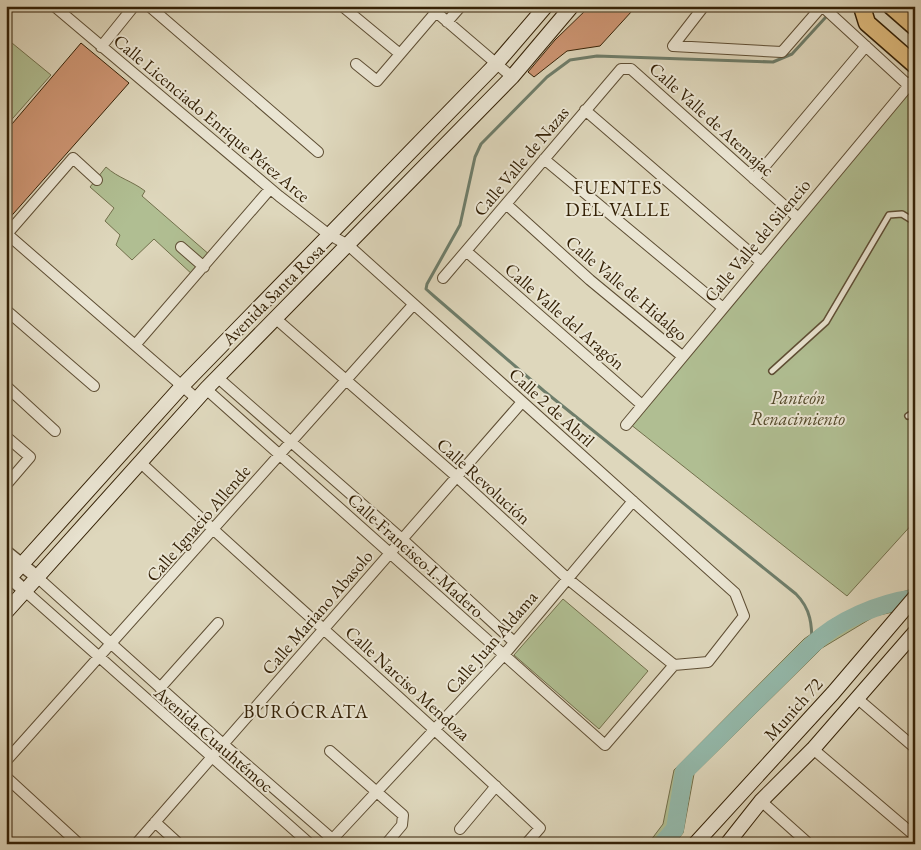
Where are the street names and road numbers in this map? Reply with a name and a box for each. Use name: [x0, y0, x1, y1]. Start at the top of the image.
street label: Calle Licenciado Enrique Pérez Arce: [109, 29, 315, 207]
street label: Calle Valle de Atemajac: [645, 57, 779, 181]
street label: Calle Valle de Nazas: [468, 101, 574, 221]
street label: Calle Valle del Silencio: [699, 173, 815, 306]
street label: Calle Valle de Hidalgo: [561, 230, 693, 346]
street label: Avenida Santa Rosa: [216, 237, 330, 351]
street label: Calle Valle del Aragón: [500, 257, 630, 375]
street label: Calle 2 de Abril: [504, 362, 600, 452]
street label: Calle Revolución: [432, 433, 536, 530]
street label: Calle Ignacio Allende: [141, 460, 255, 586]
street label: Calle Francisco I. Madero: [343, 488, 489, 623]
street label: Calle Mariano Abasolo: [256, 545, 378, 679]
street label: Calle Juan Aldama: [440, 585, 543, 698]
street label: Calle Narciso Mendoza: [341, 621, 476, 746]
street label: Munich 72: [759, 672, 828, 745]
street label: Avenida Cuauhtémoc: [149, 680, 278, 797]

